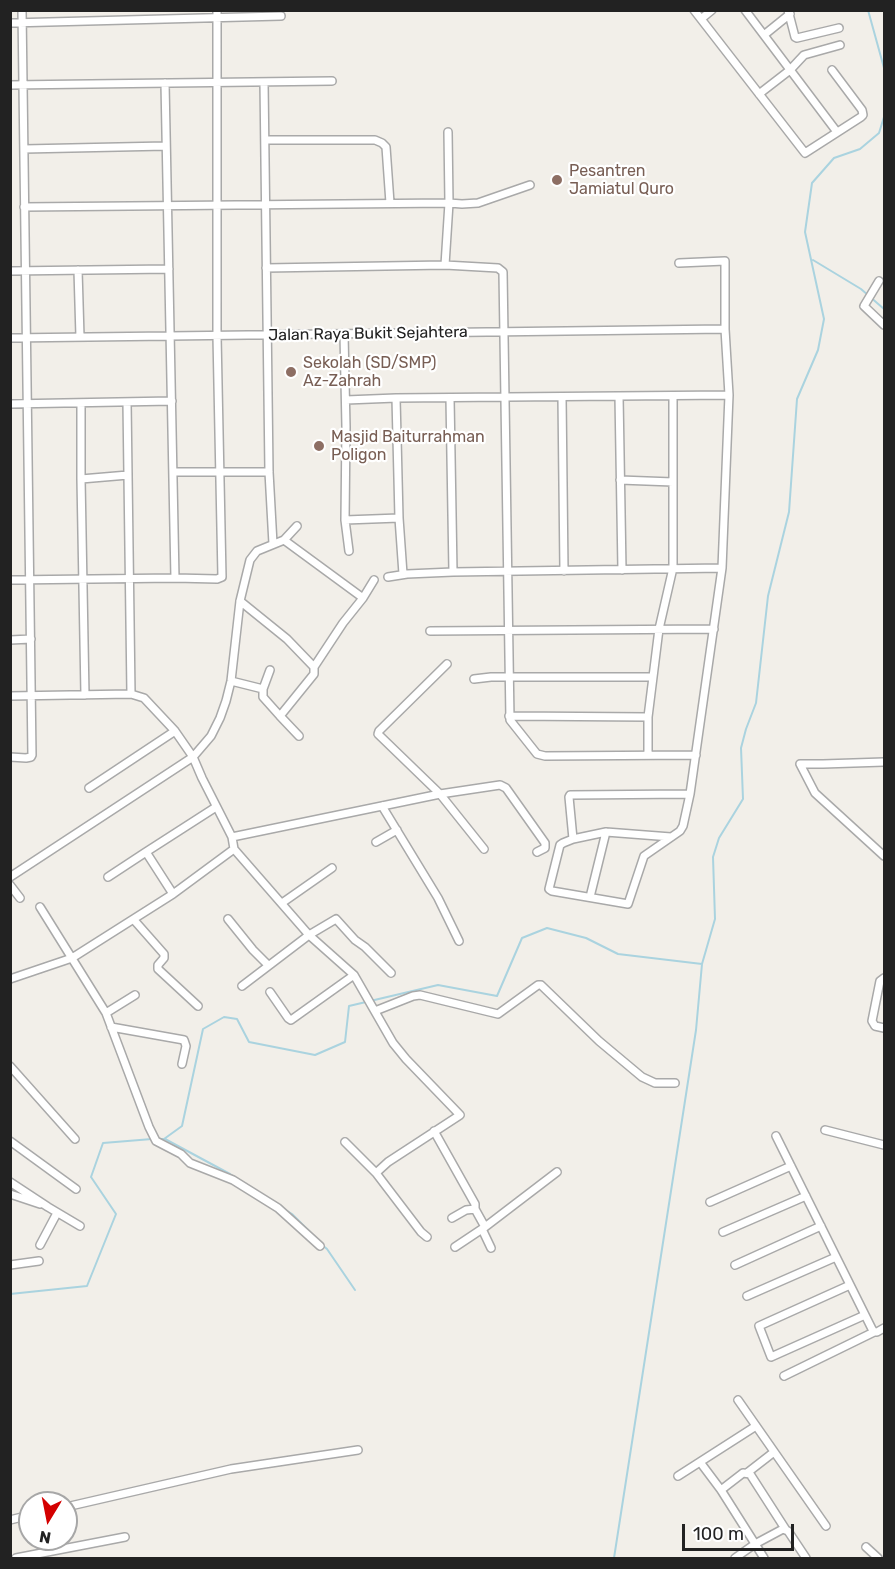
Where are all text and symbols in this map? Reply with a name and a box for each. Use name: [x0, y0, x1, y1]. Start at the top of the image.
place label: Pesantren Jamiatul Quro: [569, 161, 674, 199]
marker: Pesantren Jamiatul Quro: [550, 173, 564, 187]
street label: Jalan Raya Bukit Sejahtera: [268, 323, 468, 345]
place label: Sekolah (SD/SMP) Az-Zahrah: [303, 353, 437, 391]
marker: Sekolah (SD/SMP) Az-Zahrah: [284, 365, 298, 379]
place label: Masjid Baiturrahman Poligon: [331, 427, 485, 465]
marker: Masjid Baiturrahman Poligon: [312, 439, 326, 453]
north arrow: [18, 1491, 78, 1551]
scale bar: [685, 1512, 798, 1550]
text: 100 m: [693, 1523, 744, 1545]
text: N: [38, 1527, 52, 1548]

